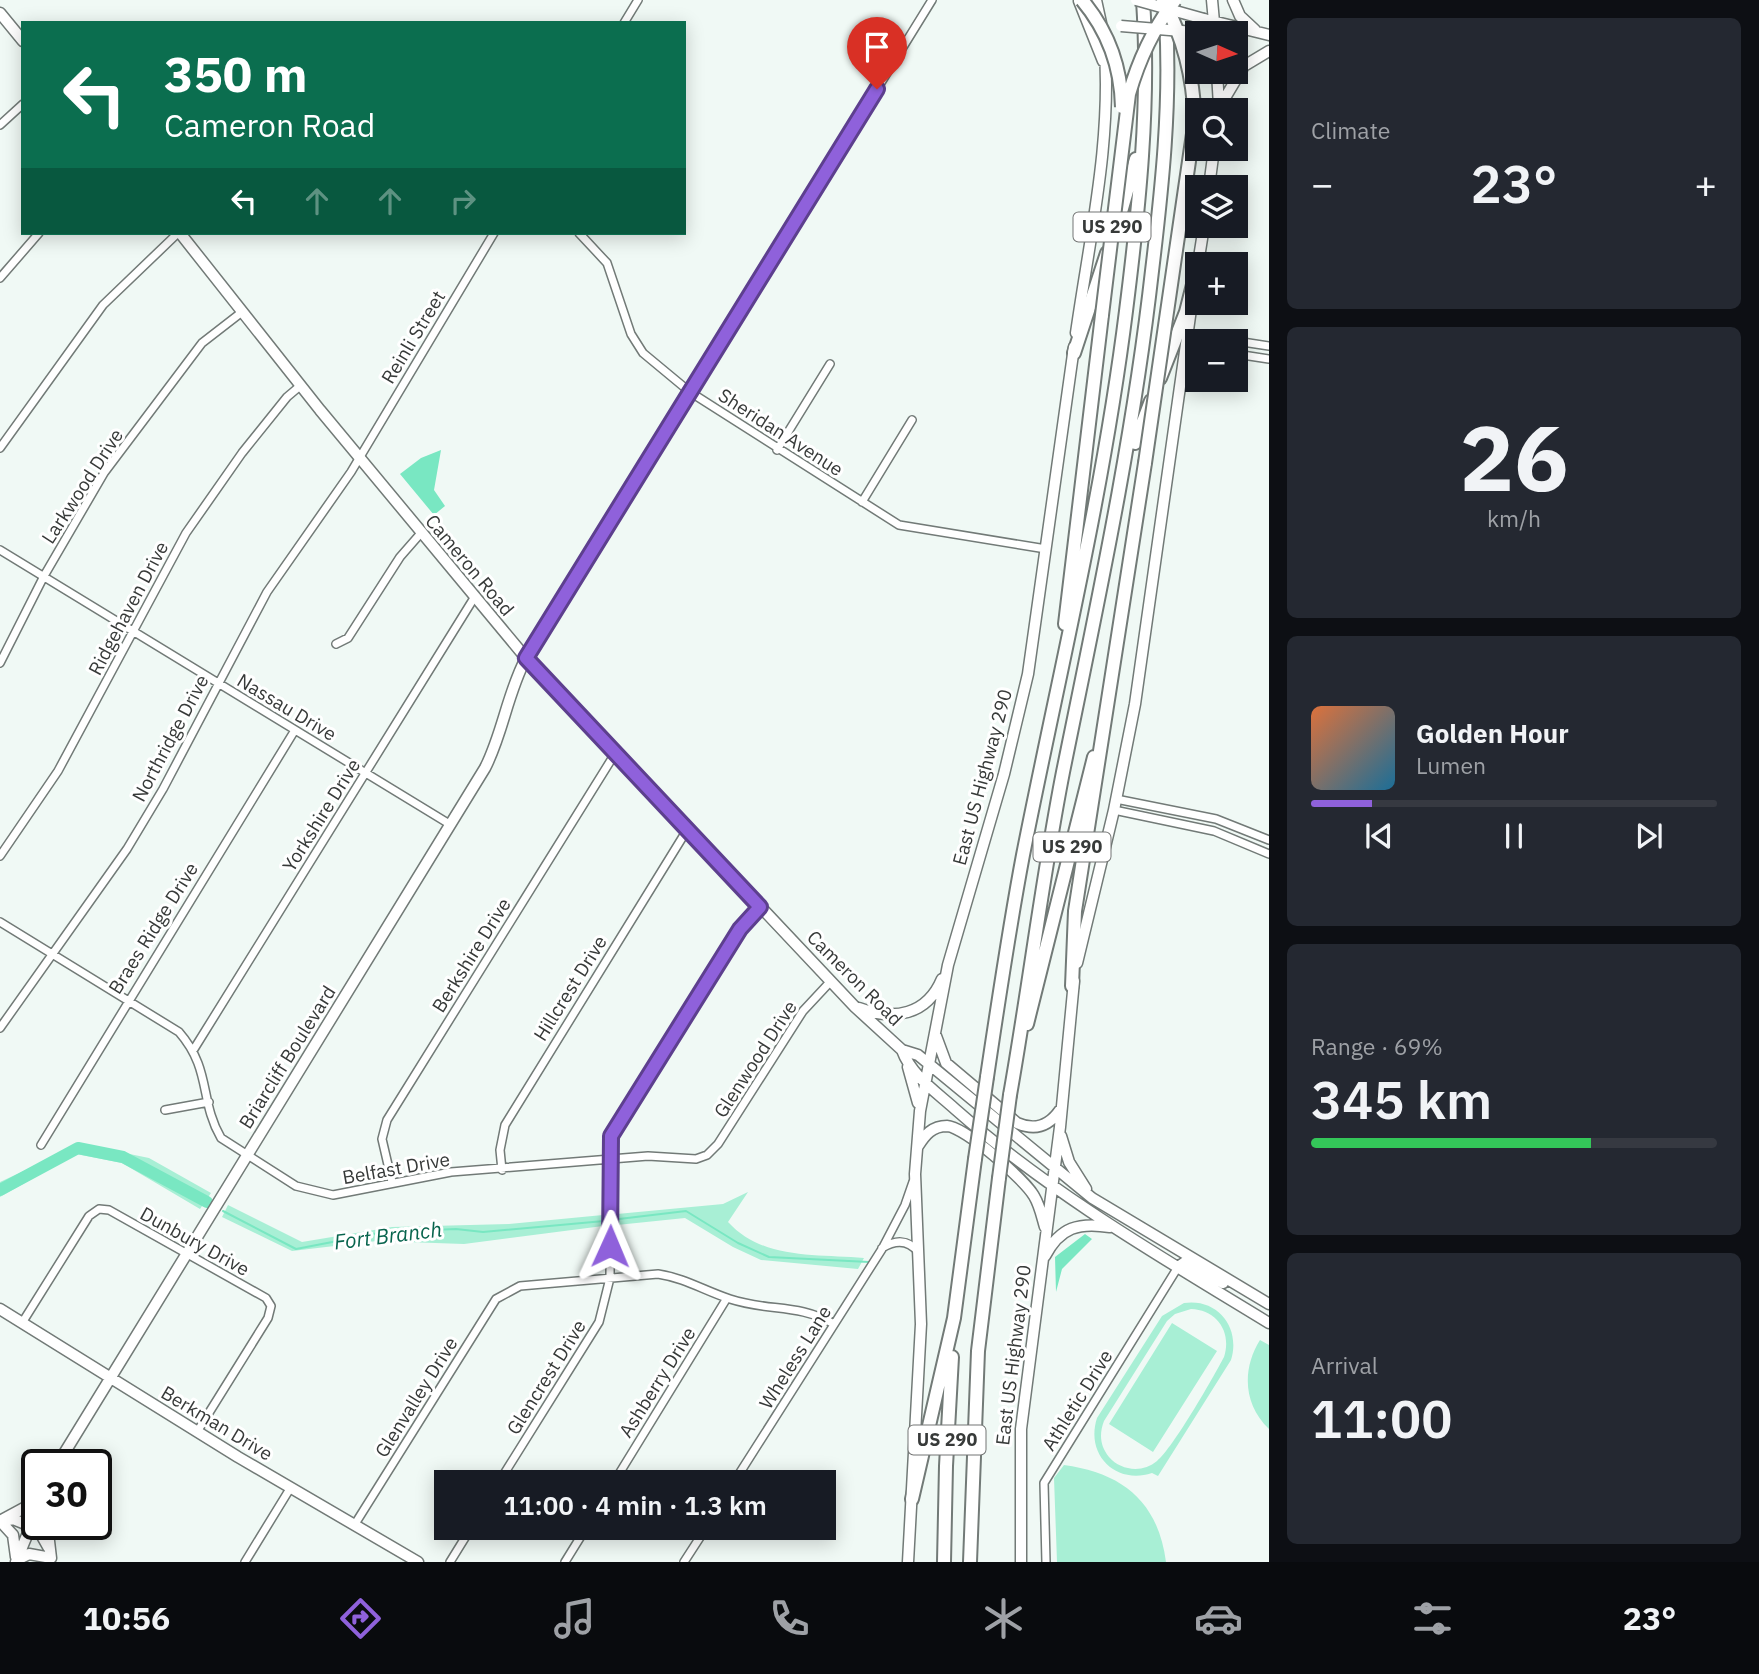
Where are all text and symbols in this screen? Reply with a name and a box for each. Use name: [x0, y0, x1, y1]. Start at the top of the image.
pin: [847, 17, 907, 89]
north arrow: [1185, 21, 1248, 84]
map controls: [1185, 21, 1248, 392]
icon: arrive: [858, 28, 896, 66]
text: 350 m: [164, 42, 308, 105]
icon: left: [49, 49, 140, 140]
button: search: [1185, 98, 1248, 161]
text: Cameron Road: [164, 104, 375, 146]
text: Climate: [1311, 115, 1390, 145]
text: 23°: [1471, 150, 1557, 217]
text: −: [1311, 159, 1334, 208]
text: +: [1694, 159, 1717, 208]
button: layers: [1185, 175, 1248, 238]
icon: left: [225, 182, 263, 220]
icon: ahead: [298, 182, 336, 220]
icon: ahead: [371, 182, 409, 220]
icon: right: [444, 182, 482, 220]
road number: US 290: [1074, 212, 1150, 242]
button: +: [1185, 252, 1248, 315]
street label: Reinli Street: [376, 286, 450, 388]
button: −: [1185, 329, 1248, 392]
street label: Sheridan Avenue: [714, 383, 848, 481]
text: 26: [1459, 398, 1569, 516]
street label: Larkwood Drive: [36, 424, 128, 548]
text: km/h: [1487, 503, 1541, 533]
street label: Cameron Road: [420, 509, 520, 621]
street label: Ridgehaven Drive: [83, 537, 173, 679]
street label: Nassau Drive: [233, 668, 341, 746]
street label: Northridge Drive: [126, 670, 214, 806]
street label: East US Highway 290: [947, 686, 1017, 868]
text: Golden Hour: [1416, 716, 1569, 750]
text: Lumen: [1416, 750, 1486, 780]
street label: Yorkshire Drive: [277, 754, 365, 876]
icon: previous: [1360, 817, 1398, 855]
icon: pause: [1495, 817, 1533, 855]
icon: next: [1630, 817, 1668, 855]
road number: US 290: [1034, 832, 1110, 862]
street label: Braes Ridge Drive: [103, 858, 203, 998]
street label: Berkshire Drive: [426, 893, 516, 1017]
street label: Cameron Road: [802, 925, 908, 1031]
street label: Hillcrest Drive: [528, 931, 612, 1045]
street label: Briarcliff Boulevard: [233, 981, 341, 1133]
street label: Glenwood Drive: [708, 996, 802, 1122]
text: Range · 69%: [1311, 1031, 1443, 1061]
text: 345 km: [1311, 1066, 1492, 1133]
street label: Belfast Drive: [340, 1147, 452, 1189]
street label: Dunbury Drive: [136, 1201, 254, 1281]
position arrow: [573, 1209, 647, 1283]
water label: Fort Branch: [332, 1214, 443, 1256]
street label: East US Highway 290: [990, 1263, 1036, 1447]
street label: Wheless Lane: [754, 1301, 836, 1413]
street label: Glencrest Drive: [501, 1315, 591, 1439]
street label: Ashberry Drive: [613, 1322, 701, 1442]
street label: Glenvalley Drive: [369, 1332, 463, 1462]
street label: Athletic Drive: [1036, 1345, 1118, 1455]
text: Arrival: [1311, 1350, 1378, 1380]
street label: Berkman Drive: [157, 1380, 277, 1466]
text: 11:00: [1311, 1385, 1452, 1452]
road number: US 290: [908, 1426, 986, 1455]
speed limit sign: 30: [21, 1449, 112, 1540]
text: 11:00 · 4 min · 1.3 km: [503, 1488, 767, 1522]
icon: directions: [336, 1594, 385, 1643]
icon: music: [550, 1594, 599, 1643]
icon: phone: [765, 1594, 814, 1643]
icon: climate: [979, 1594, 1028, 1643]
icon: car: [1194, 1594, 1243, 1643]
icon: filters: [1408, 1594, 1457, 1643]
text: 10:56: [83, 1597, 170, 1639]
text: 23°: [1623, 1597, 1676, 1639]

